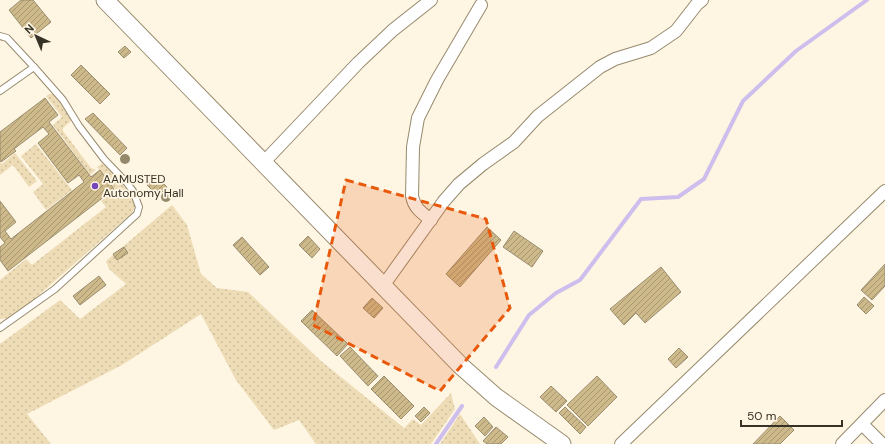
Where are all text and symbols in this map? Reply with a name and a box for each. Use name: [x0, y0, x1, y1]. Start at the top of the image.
north arrow: [16, 16, 56, 56]
text: N: [21, 21, 37, 37]
place label: AAMUSTED Autonomy Hall: [103, 171, 184, 201]
marker: AAMUSTED Autonomy Hall: [90, 181, 100, 191]
scale bar: [741, 402, 842, 428]
text: 50 m: [747, 408, 776, 424]

